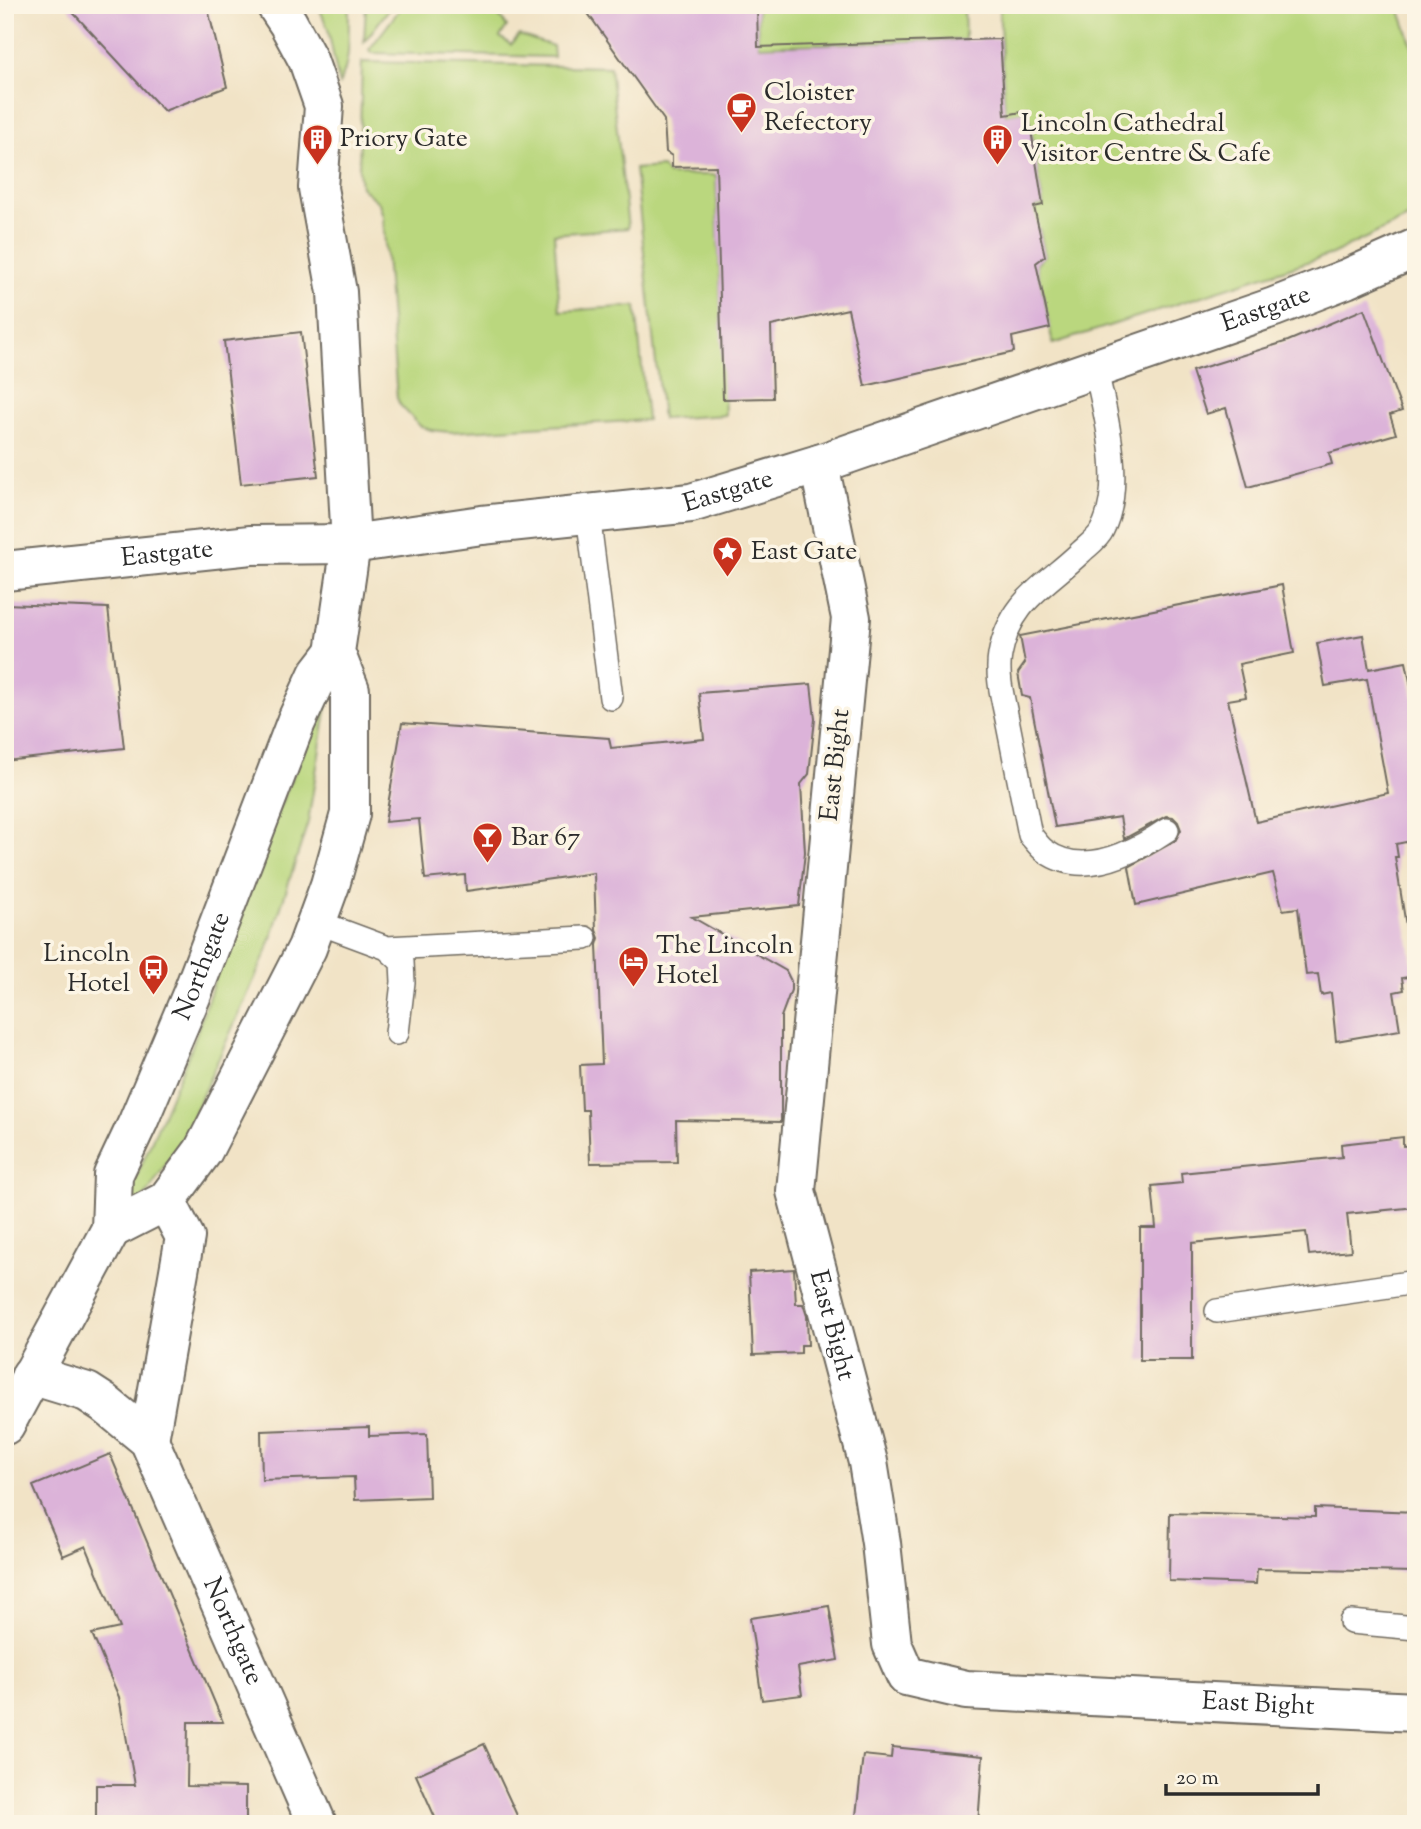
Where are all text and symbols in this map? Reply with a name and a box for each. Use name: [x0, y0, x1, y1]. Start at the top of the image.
place label: Cloister Refectory: [764, 75, 872, 142]
cafe icon: Cloister Refectory: [724, 91, 758, 135]
place label: Lincoln Cathedral Visitor Centre & Cafe: [1021, 106, 1271, 173]
place label: Priory Gate: [340, 121, 468, 158]
building icon: Priory Gate: [300, 122, 334, 166]
building icon: Lincoln Cathedral Visitor Centre & Cafe: [981, 122, 1015, 166]
street label: Eastgate: [1216, 276, 1316, 342]
street label: Eastgate: [679, 461, 778, 523]
street label: Eastgate: [119, 531, 215, 577]
place label: East Gate: [751, 534, 857, 571]
place icon: East Gate: [711, 535, 745, 579]
street label: East Bight: [812, 707, 860, 823]
place label: Bar 67: [511, 820, 580, 857]
bar icon: Bar 67: [471, 821, 505, 865]
street label: Northgate: [164, 907, 240, 1026]
place label: The Lincoln Hotel: [656, 928, 794, 995]
place label: Lincoln Hotel: [43, 936, 130, 1003]
hotel icon: The Lincoln Hotel: [616, 944, 650, 988]
bus stop icon: Lincoln Hotel: [136, 952, 170, 996]
street label: East Bight: [799, 1266, 864, 1385]
street label: Northgate: [193, 1572, 273, 1691]
street label: East Bight: [1201, 1683, 1315, 1726]
scale bar: [1166, 1752, 1318, 1796]
text: 20 m: [1176, 1764, 1219, 1794]

